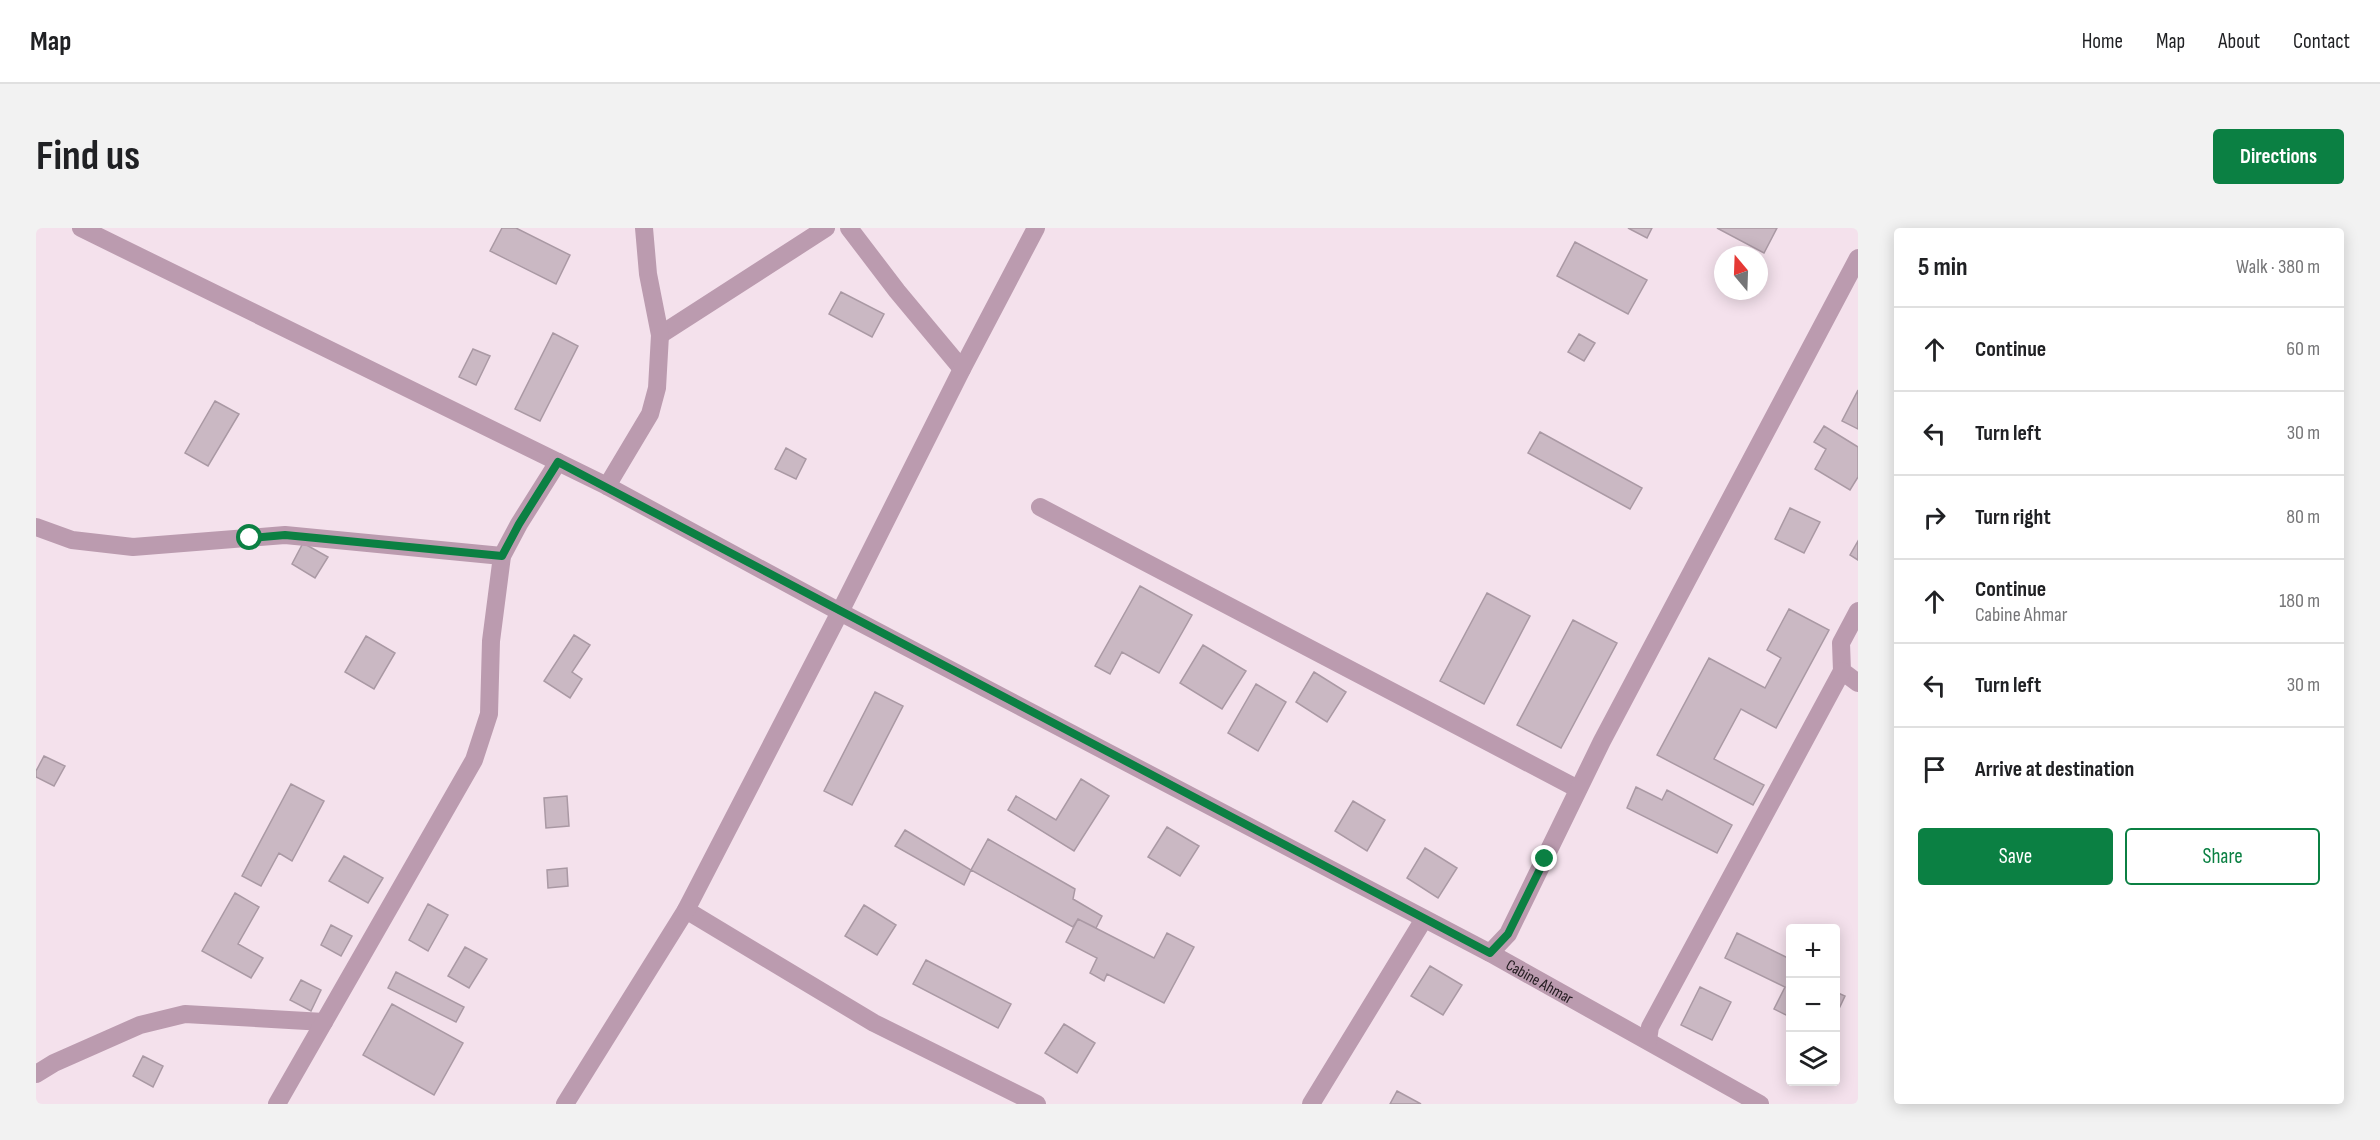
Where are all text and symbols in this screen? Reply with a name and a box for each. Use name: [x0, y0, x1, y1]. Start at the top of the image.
text: Map: [30, 25, 71, 58]
text: Home: [2082, 29, 2123, 54]
text: Map: [2156, 29, 2185, 54]
text: About: [2218, 29, 2260, 54]
text: Contact: [2293, 29, 2350, 54]
button: Directions: [2213, 129, 2344, 184]
text: Find us: [36, 131, 140, 182]
north arrow: [1714, 246, 1768, 300]
text: 5 min: [1918, 252, 1968, 283]
text: Walk · 380 m: [2236, 255, 2320, 279]
icon: ahead: [1918, 333, 1951, 366]
text: Continue: [1975, 336, 2046, 363]
text: 60 m: [2286, 337, 2320, 361]
icon: left: [1918, 417, 1951, 450]
text: Turn left: [1975, 420, 2041, 447]
text: 30 m: [2287, 421, 2320, 445]
icon: right: [1918, 501, 1951, 534]
text: Turn right: [1975, 504, 2051, 531]
text: 80 m: [2286, 505, 2320, 529]
route start: [236, 524, 262, 550]
text: Continue: [1975, 576, 2046, 603]
icon: ahead: [1918, 585, 1951, 618]
text: 180 m: [2279, 589, 2320, 613]
text: Cabine Ahmar: [1975, 603, 2068, 627]
icon: left: [1918, 669, 1951, 702]
text: Turn left: [1975, 672, 2041, 699]
text: 30 m: [2287, 673, 2320, 697]
icon: arrive: [1918, 753, 1951, 786]
text: Arrive at destination: [1975, 756, 2134, 783]
button: Save: [1918, 828, 2113, 885]
button: Share: [2125, 828, 2320, 885]
route end: [1531, 845, 1557, 871]
map controls: [1786, 924, 1840, 1086]
button: +: [1786, 924, 1840, 978]
street label: Cabine Ahmar: [1502, 956, 1577, 1009]
button: −: [1786, 978, 1840, 1032]
button: layers: [1786, 1032, 1840, 1086]

